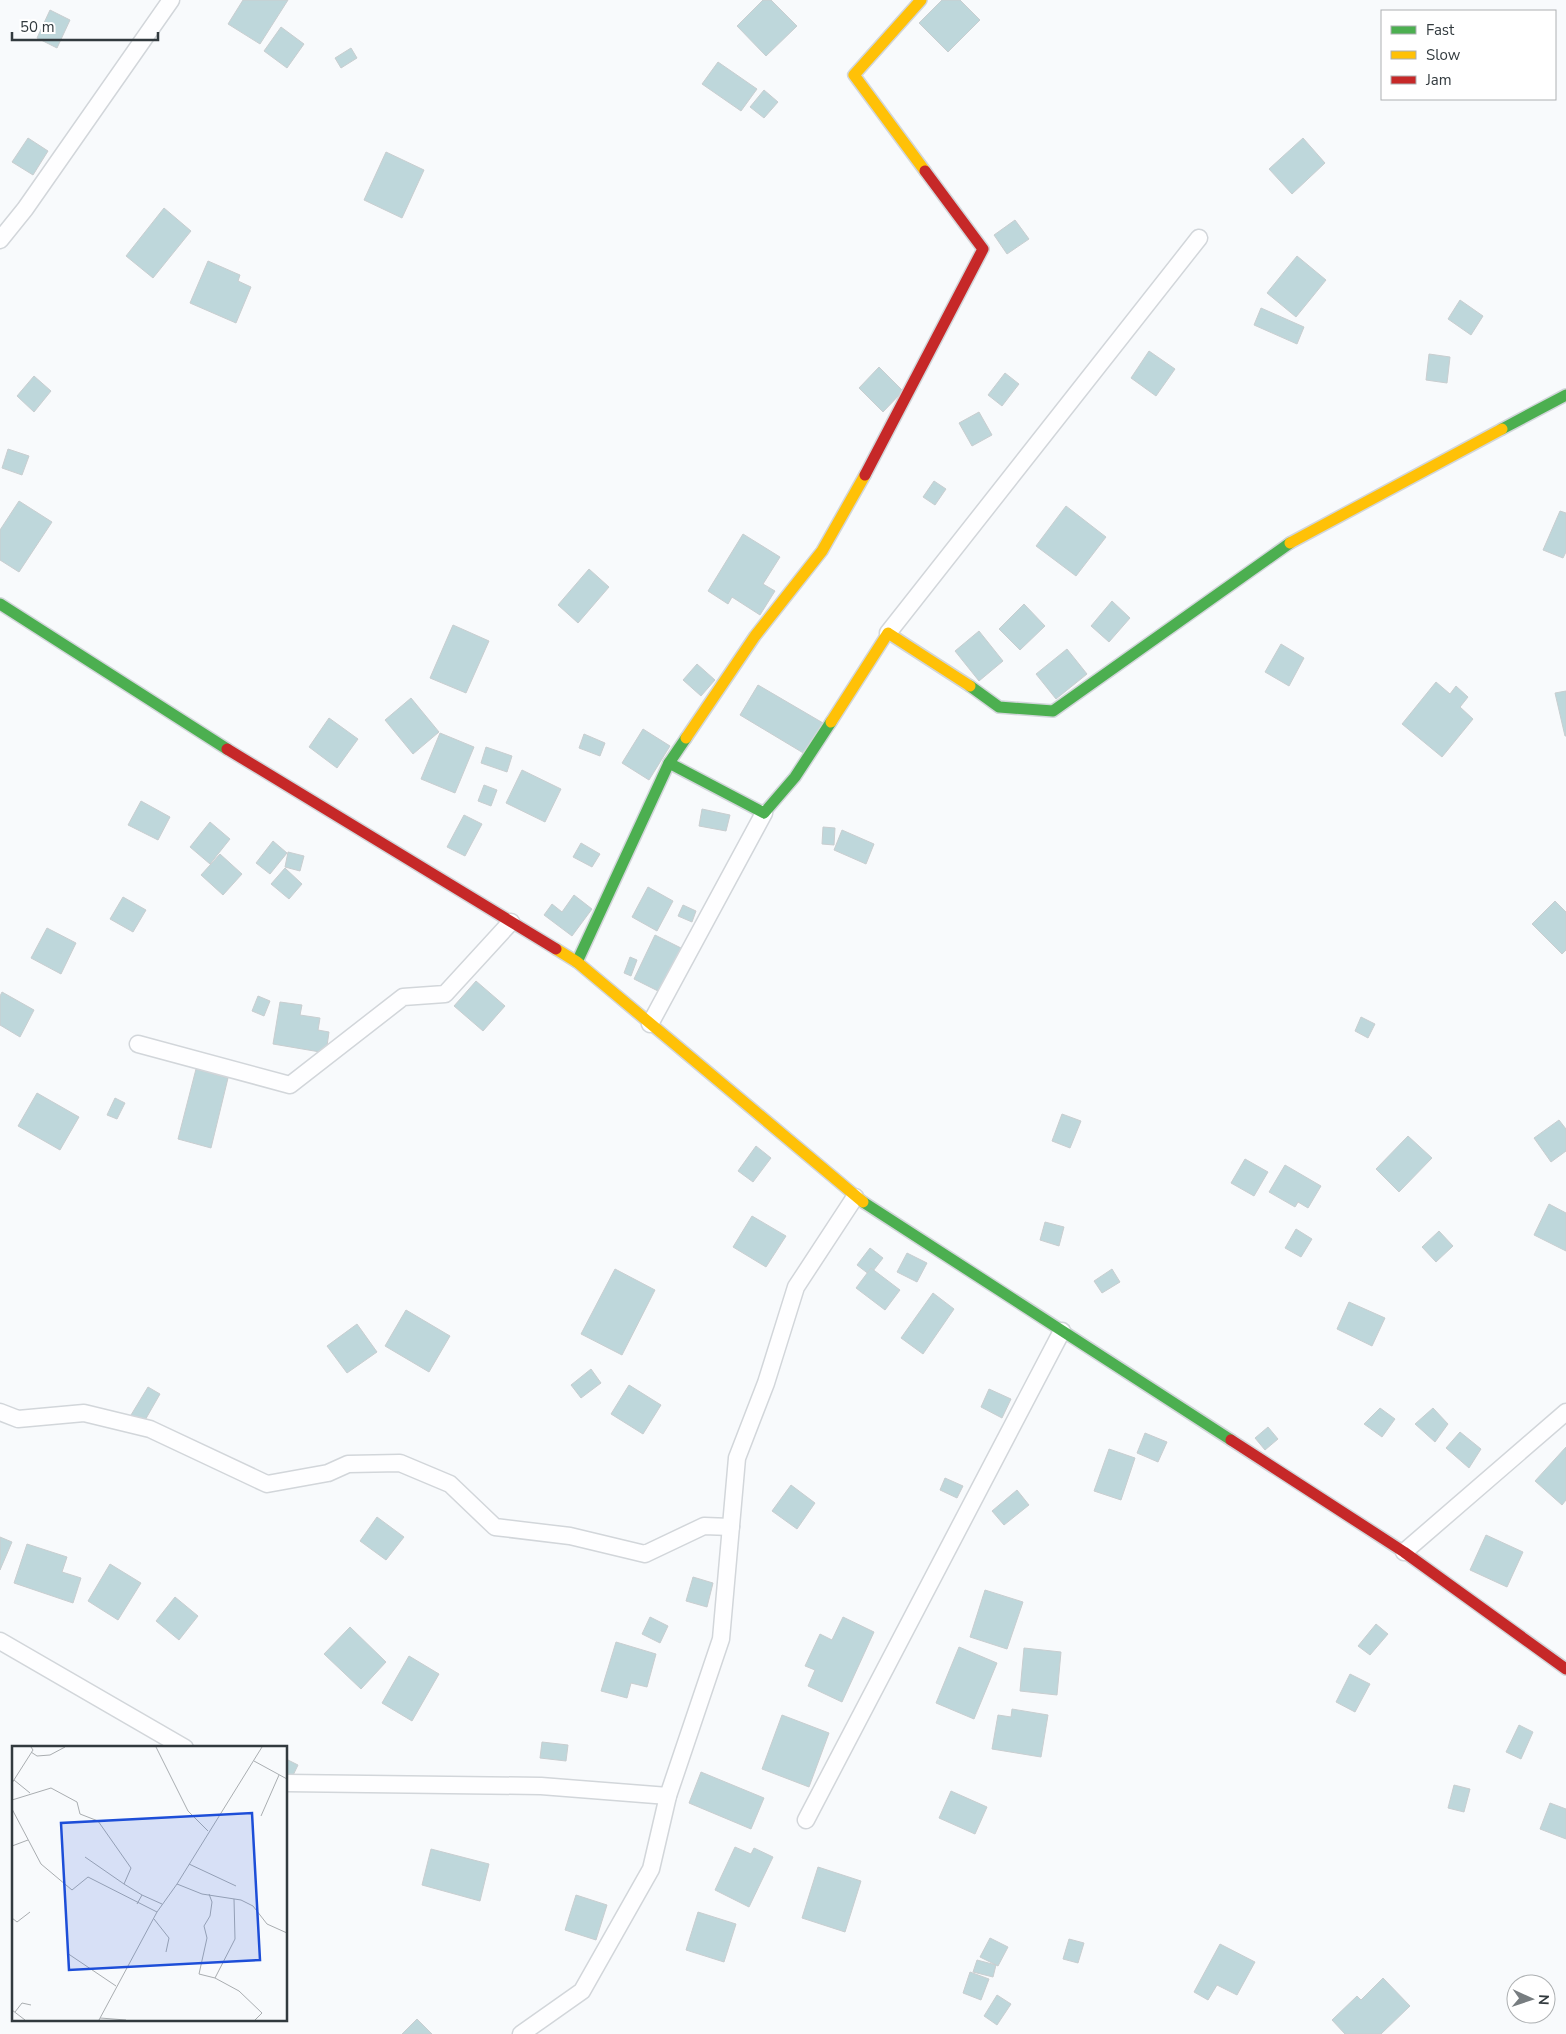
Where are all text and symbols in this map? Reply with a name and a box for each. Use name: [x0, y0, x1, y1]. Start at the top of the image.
scale bar: [12, 10, 159, 42]
legend: [1381, 10, 1556, 100]
text: 50 m: [20, 17, 55, 37]
text: Fast: [1426, 20, 1455, 40]
text: Slow: [1426, 45, 1461, 65]
text: Jam: [1425, 70, 1452, 90]
inset map: [12, 1746, 288, 2022]
north arrow: [1506, 1974, 1556, 2024]
text: N: [1534, 1994, 1553, 2005]

